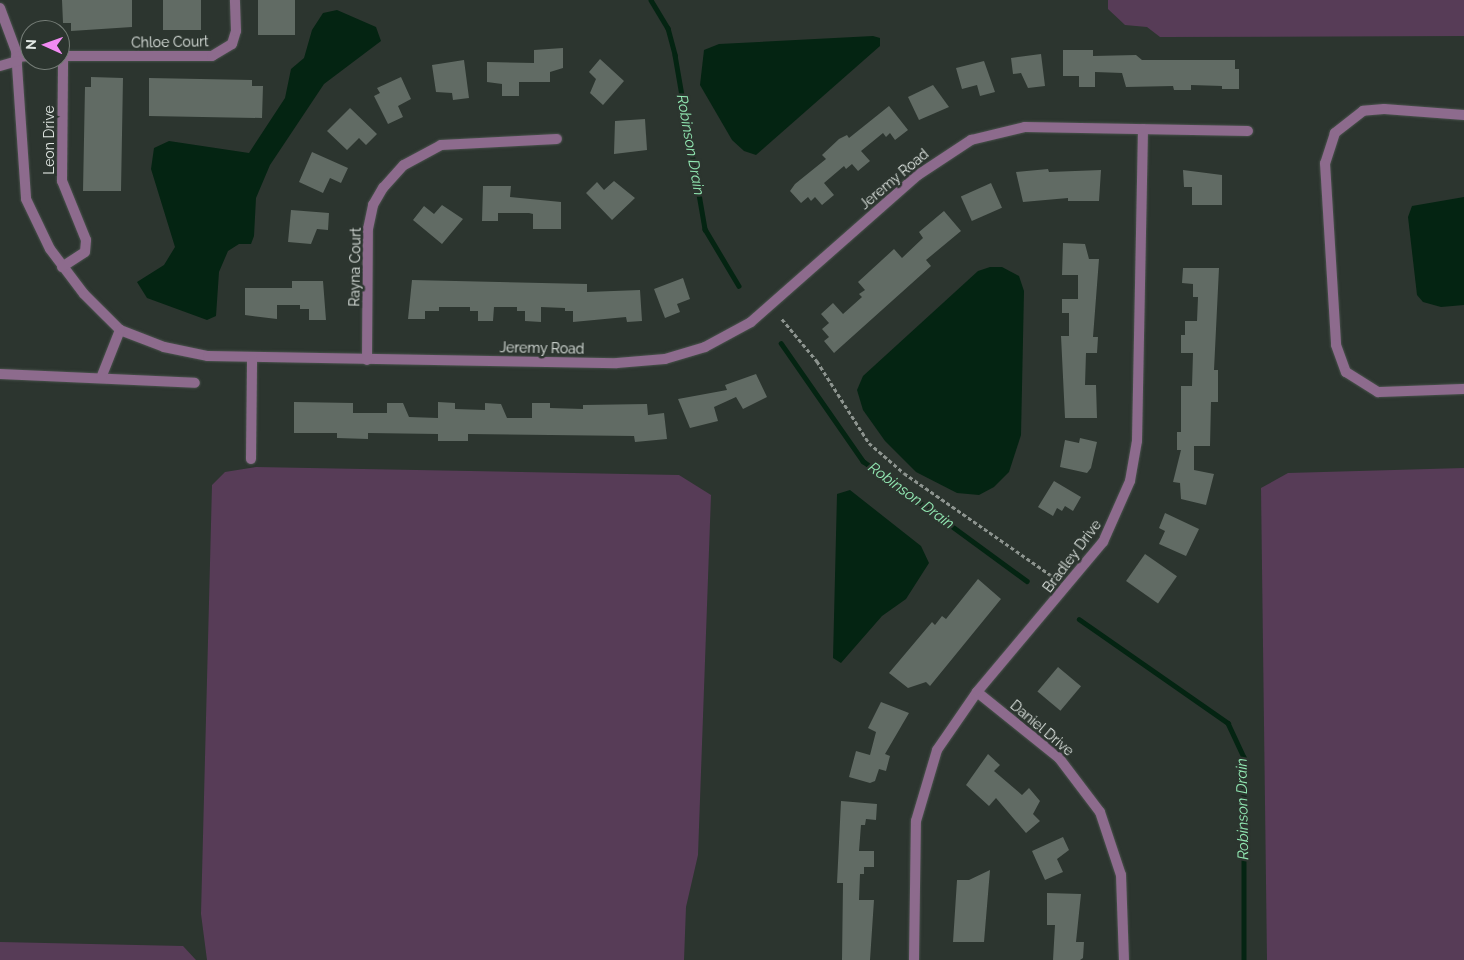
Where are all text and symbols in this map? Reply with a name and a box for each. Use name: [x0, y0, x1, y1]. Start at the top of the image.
north arrow: [20, 20, 70, 70]
street label: Chloe Court: [131, 33, 209, 51]
text: N: [23, 39, 39, 50]
water label: Robinson Drain: [672, 93, 708, 197]
street label: Leon Drive: [41, 105, 57, 175]
street label: Jeremy Road: [856, 145, 932, 213]
street label: Rayna Court: [346, 227, 364, 307]
street label: Jeremy Road: [499, 339, 585, 357]
water label: Robinson Drain: [865, 459, 957, 533]
street label: Bradley Drive: [1039, 516, 1105, 596]
street label: Daniel Drive: [1007, 697, 1077, 759]
water label: Robinson Drain: [1233, 758, 1253, 860]

